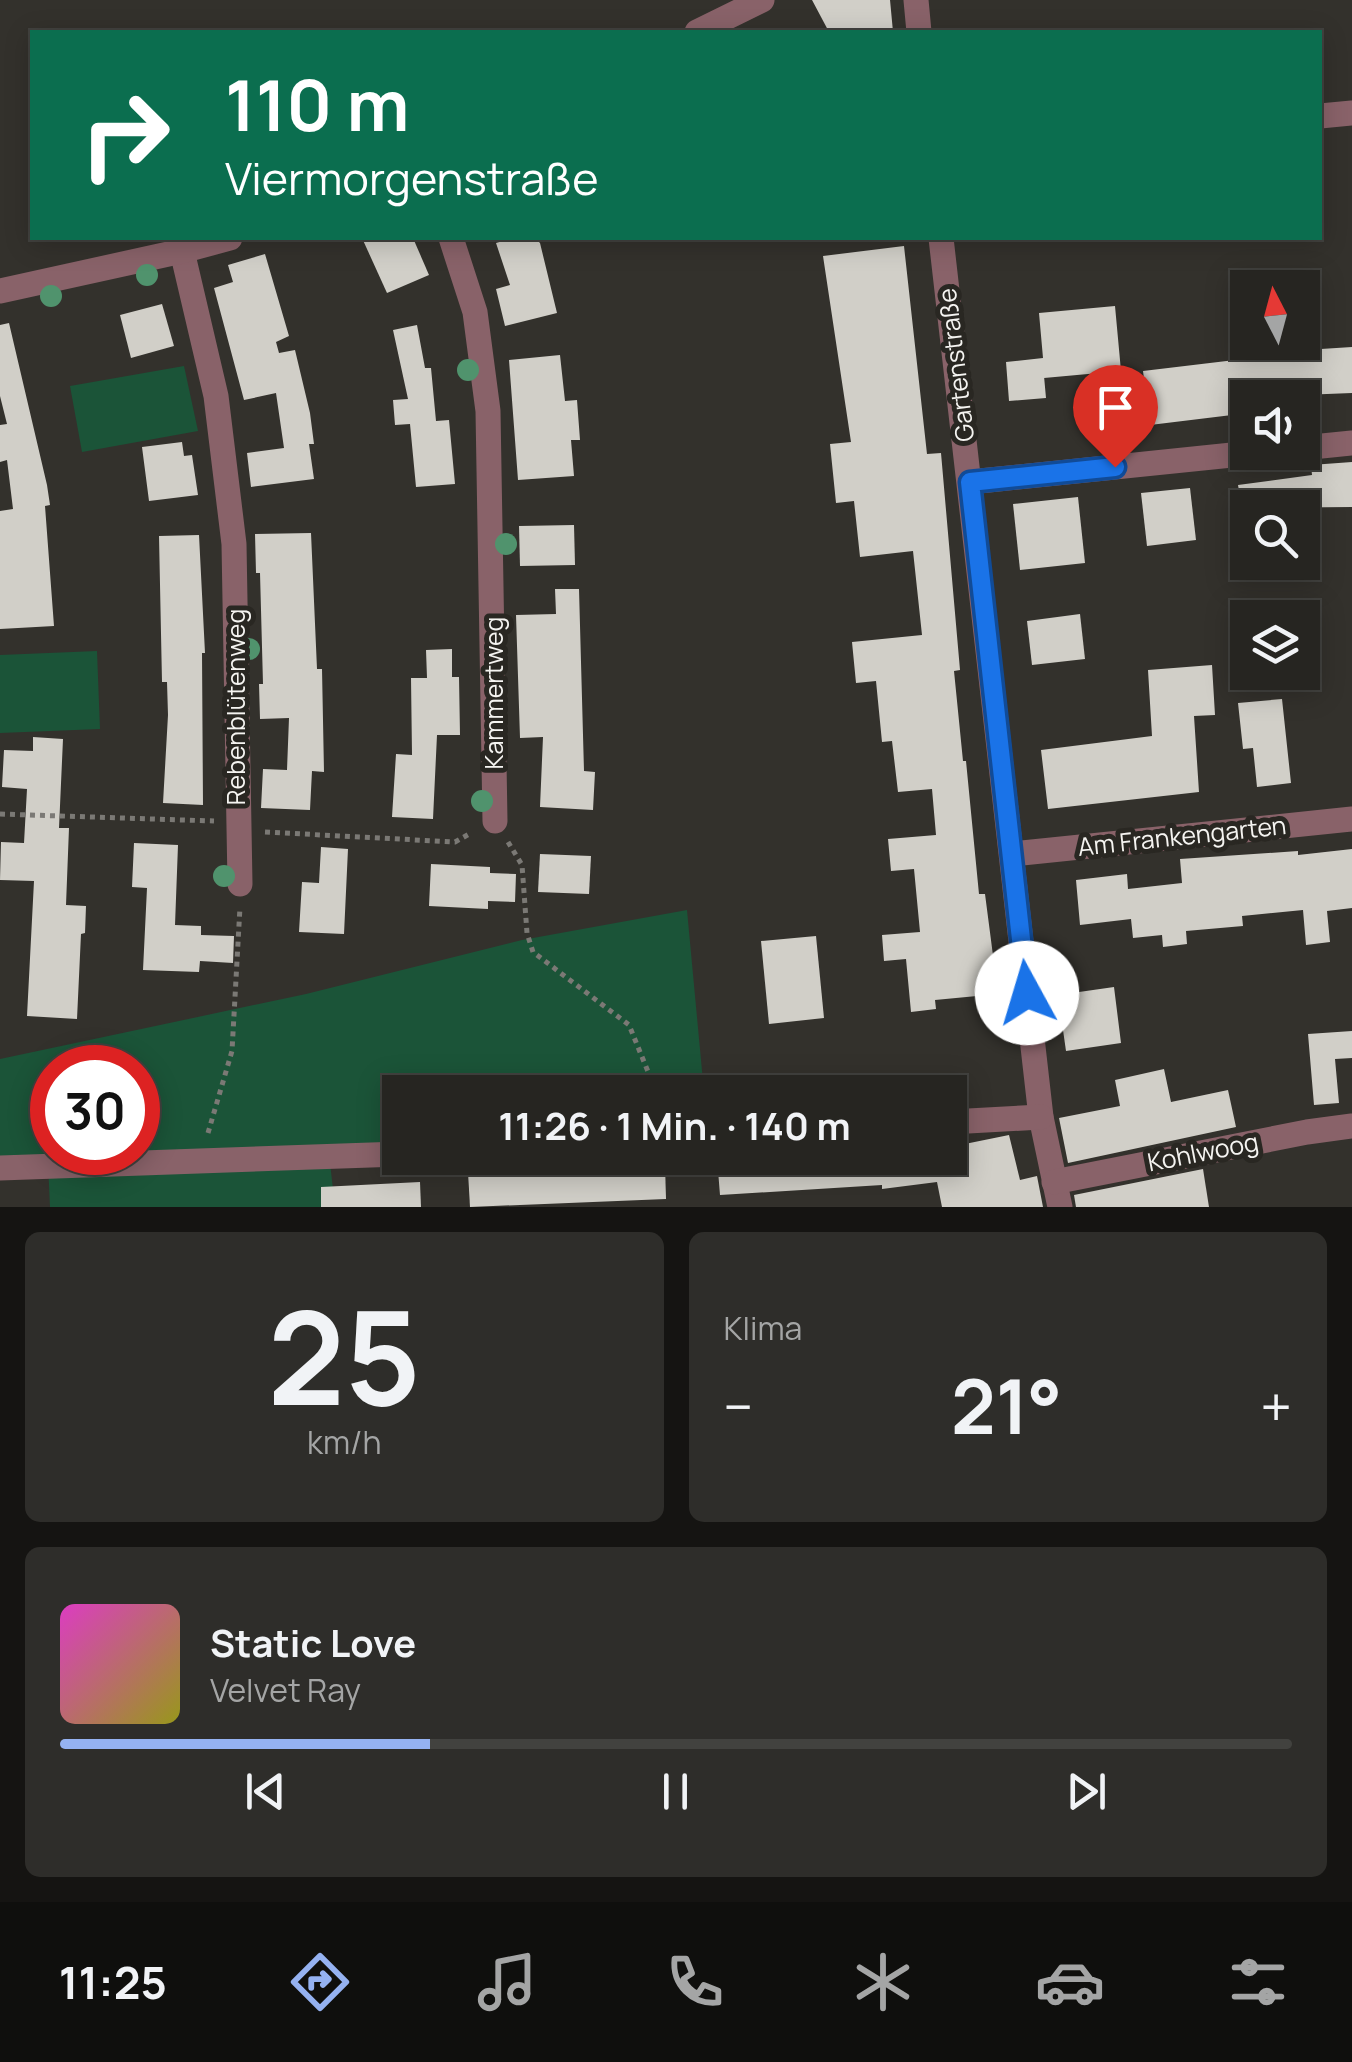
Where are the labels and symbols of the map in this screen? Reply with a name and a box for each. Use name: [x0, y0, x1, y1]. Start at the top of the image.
north arrow: [1230, 270, 1320, 360]
street label: Gartenstraße: [929, 286, 982, 444]
pin: [1073, 365, 1158, 468]
street label: Rebenblütenweg: [218, 609, 253, 805]
street label: Kammertweg: [476, 617, 511, 769]
street label: Am Frankengarten: [1076, 807, 1288, 864]
position arrow: [975, 941, 1079, 1045]
speed limit sign: 30: [30, 1045, 160, 1175]
street label: Kohlwoog: [1144, 1124, 1261, 1179]

